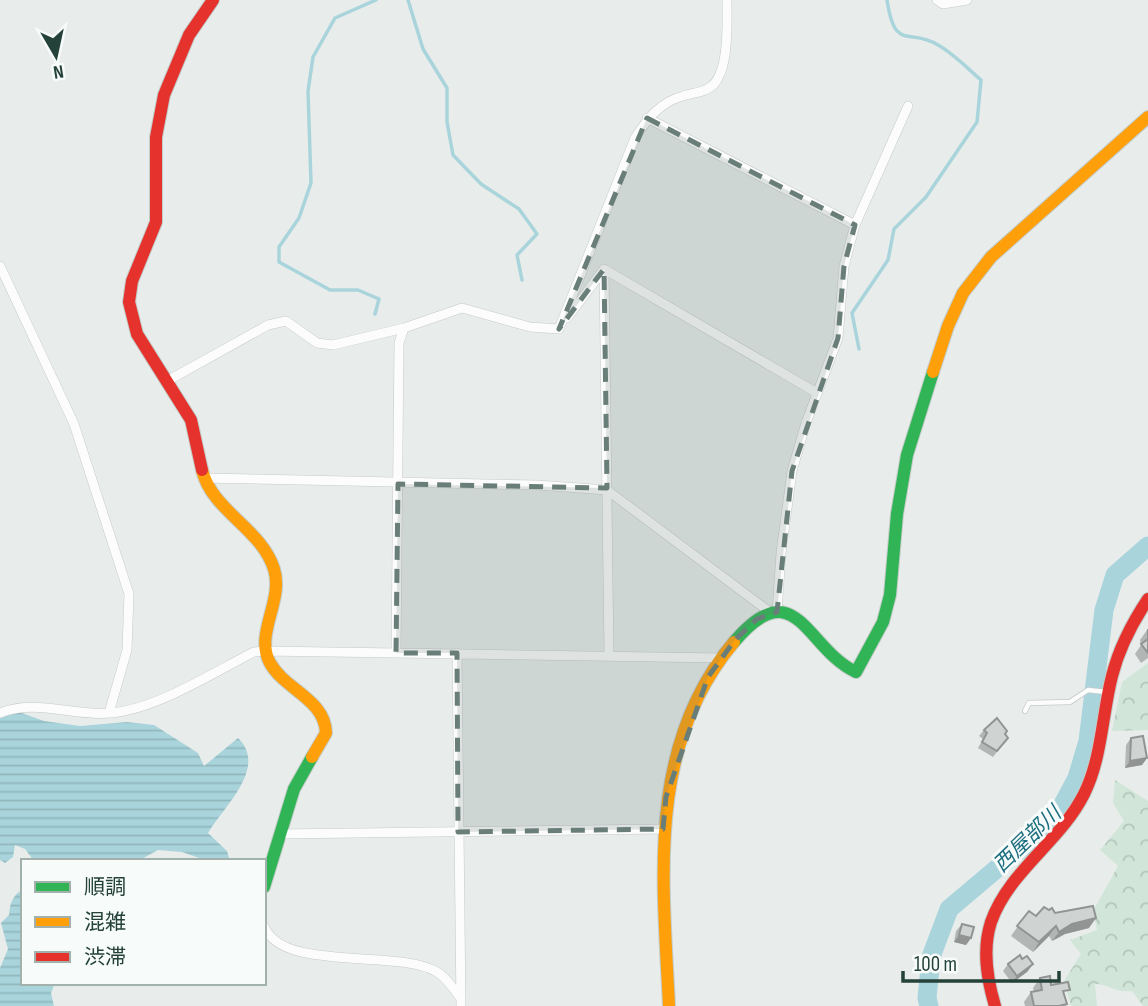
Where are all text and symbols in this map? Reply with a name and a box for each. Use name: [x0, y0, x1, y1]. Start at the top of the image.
north arrow: [21, 21, 91, 91]
text: N: [52, 59, 65, 83]
water label: 西屋部川: [988, 800, 1068, 878]
legend: [21, 859, 266, 985]
text: 順調: [84, 875, 126, 900]
text: 混雑: [84, 910, 126, 935]
scale bar: [903, 940, 1059, 984]
text: 渋滞: [84, 945, 126, 970]
text: 100 m: [914, 952, 957, 977]

